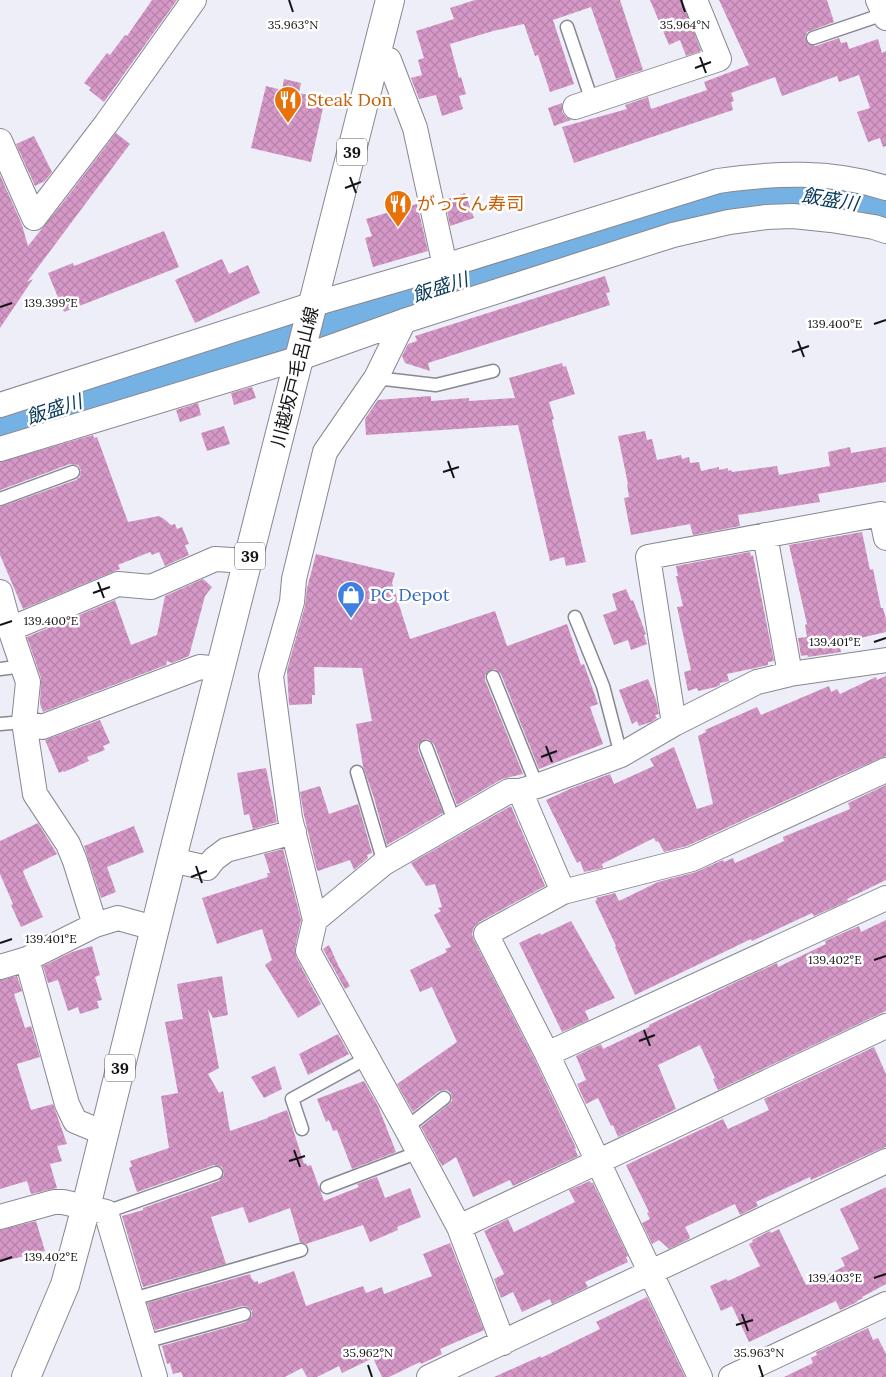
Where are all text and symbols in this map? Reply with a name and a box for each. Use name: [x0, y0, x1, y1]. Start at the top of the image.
text: 35.963°N: [268, 17, 318, 32]
text: 35.964°N: [660, 17, 710, 32]
restaurant icon: Steak Don: [273, 85, 303, 124]
place label: Steak Don: [307, 88, 392, 111]
road number: 39: [337, 138, 367, 166]
water label: 飯盛川: [800, 183, 862, 216]
restaurant icon: がってん寿司: [383, 189, 413, 228]
place label: がってん寿司: [417, 192, 524, 215]
water label: 飯盛川: [409, 266, 473, 307]
text: 139.399°E: [24, 295, 78, 310]
street label: 川越坂戸毛呂山線: [266, 304, 323, 450]
text: 139.400°E: [808, 316, 862, 331]
water label: 飯盛川: [23, 388, 87, 429]
road number: 39: [235, 542, 265, 570]
shop icon: PC Depot: [336, 580, 366, 619]
place label: PC Depot: [370, 583, 450, 606]
text: 139.400°E: [24, 613, 78, 628]
text: 139.401°E: [809, 634, 861, 649]
text: 139.401°E: [25, 931, 77, 946]
text: 139.402°E: [808, 952, 862, 967]
road number: 39: [105, 1054, 135, 1082]
text: 139.402°E: [24, 1249, 78, 1264]
text: 139.403°E: [808, 1270, 862, 1285]
text: 35.962°N: [343, 1345, 393, 1360]
text: 35.963°N: [734, 1345, 784, 1360]

